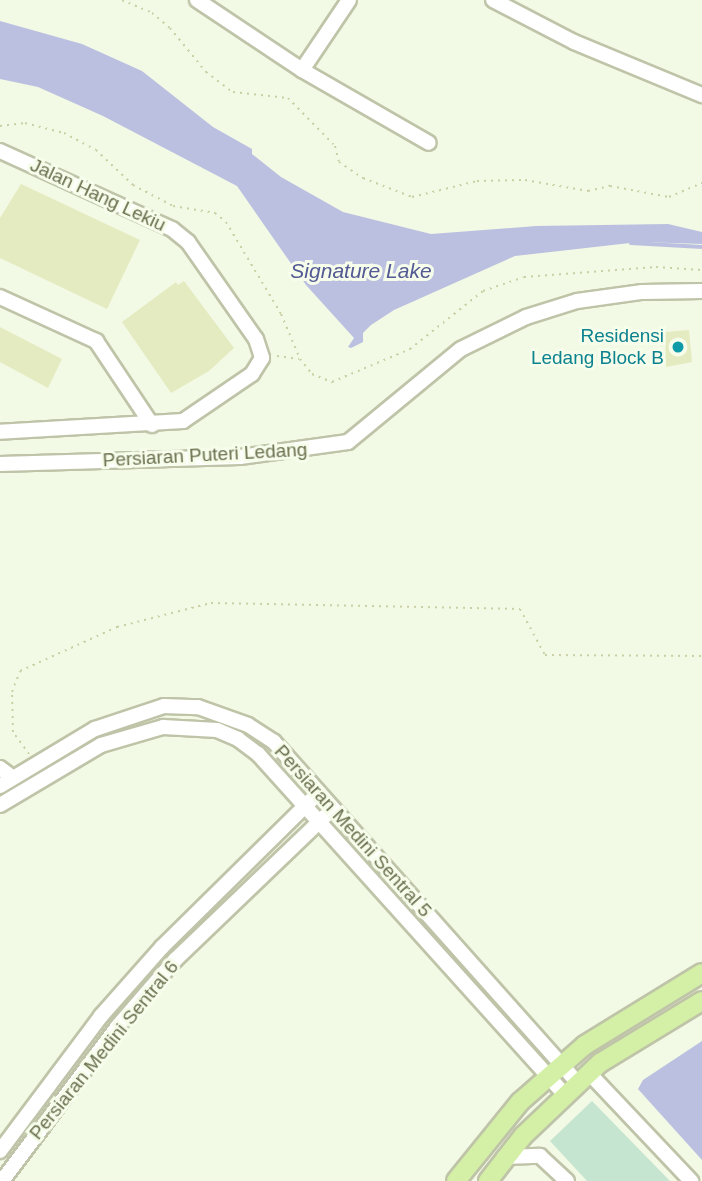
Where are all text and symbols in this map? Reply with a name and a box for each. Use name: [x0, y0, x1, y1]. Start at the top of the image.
street label: Jalan Hang Lekiu: [27, 154, 169, 236]
water label: Signature Lake: [290, 258, 432, 284]
place label: Residensi Ledang Block B: [531, 325, 664, 369]
marker: Residensi Ledang Block B: [670, 339, 686, 355]
street label: Persiaran Puteri Ledang: [102, 438, 308, 472]
street label: Persiaran Medini Sentral 5: [270, 740, 436, 922]
street label: Persiaran Medini Sentral 6: [25, 956, 183, 1144]

